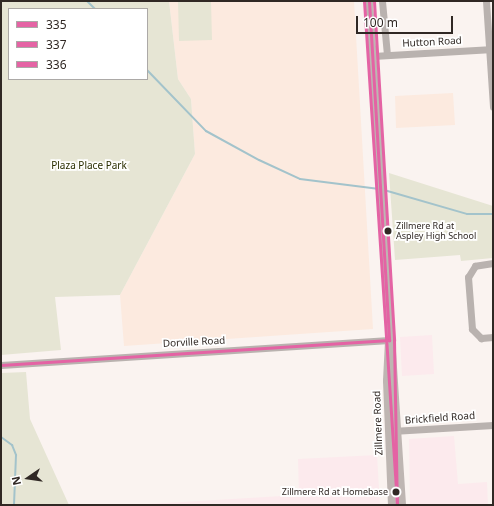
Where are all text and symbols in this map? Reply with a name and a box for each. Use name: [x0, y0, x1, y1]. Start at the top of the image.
legend: [8, 8, 148, 80]
scale bar: [358, 8, 455, 34]
text: 100 m: [363, 14, 398, 31]
text: 335: [46, 16, 67, 33]
street label: Hutton Road: [402, 34, 462, 50]
text: 337: [46, 36, 67, 53]
text: 336: [46, 56, 67, 73]
park label: Plaza Place Park: [51, 160, 127, 172]
place label: Zillmere Rd at Aspley High School: [396, 221, 476, 242]
marker: Zillmere Rd at Aspley High School: [383, 226, 393, 236]
street label: Dorville Road: [162, 334, 226, 350]
street label: Zillmere Road: [371, 390, 385, 456]
street label: Brickfield Road: [404, 410, 476, 426]
north arrow: [8, 458, 48, 498]
text: N: [8, 475, 24, 487]
place label: Zillmere Rd at Homebase: [282, 487, 388, 497]
marker: Zillmere Rd at Homebase: [391, 487, 401, 497]

